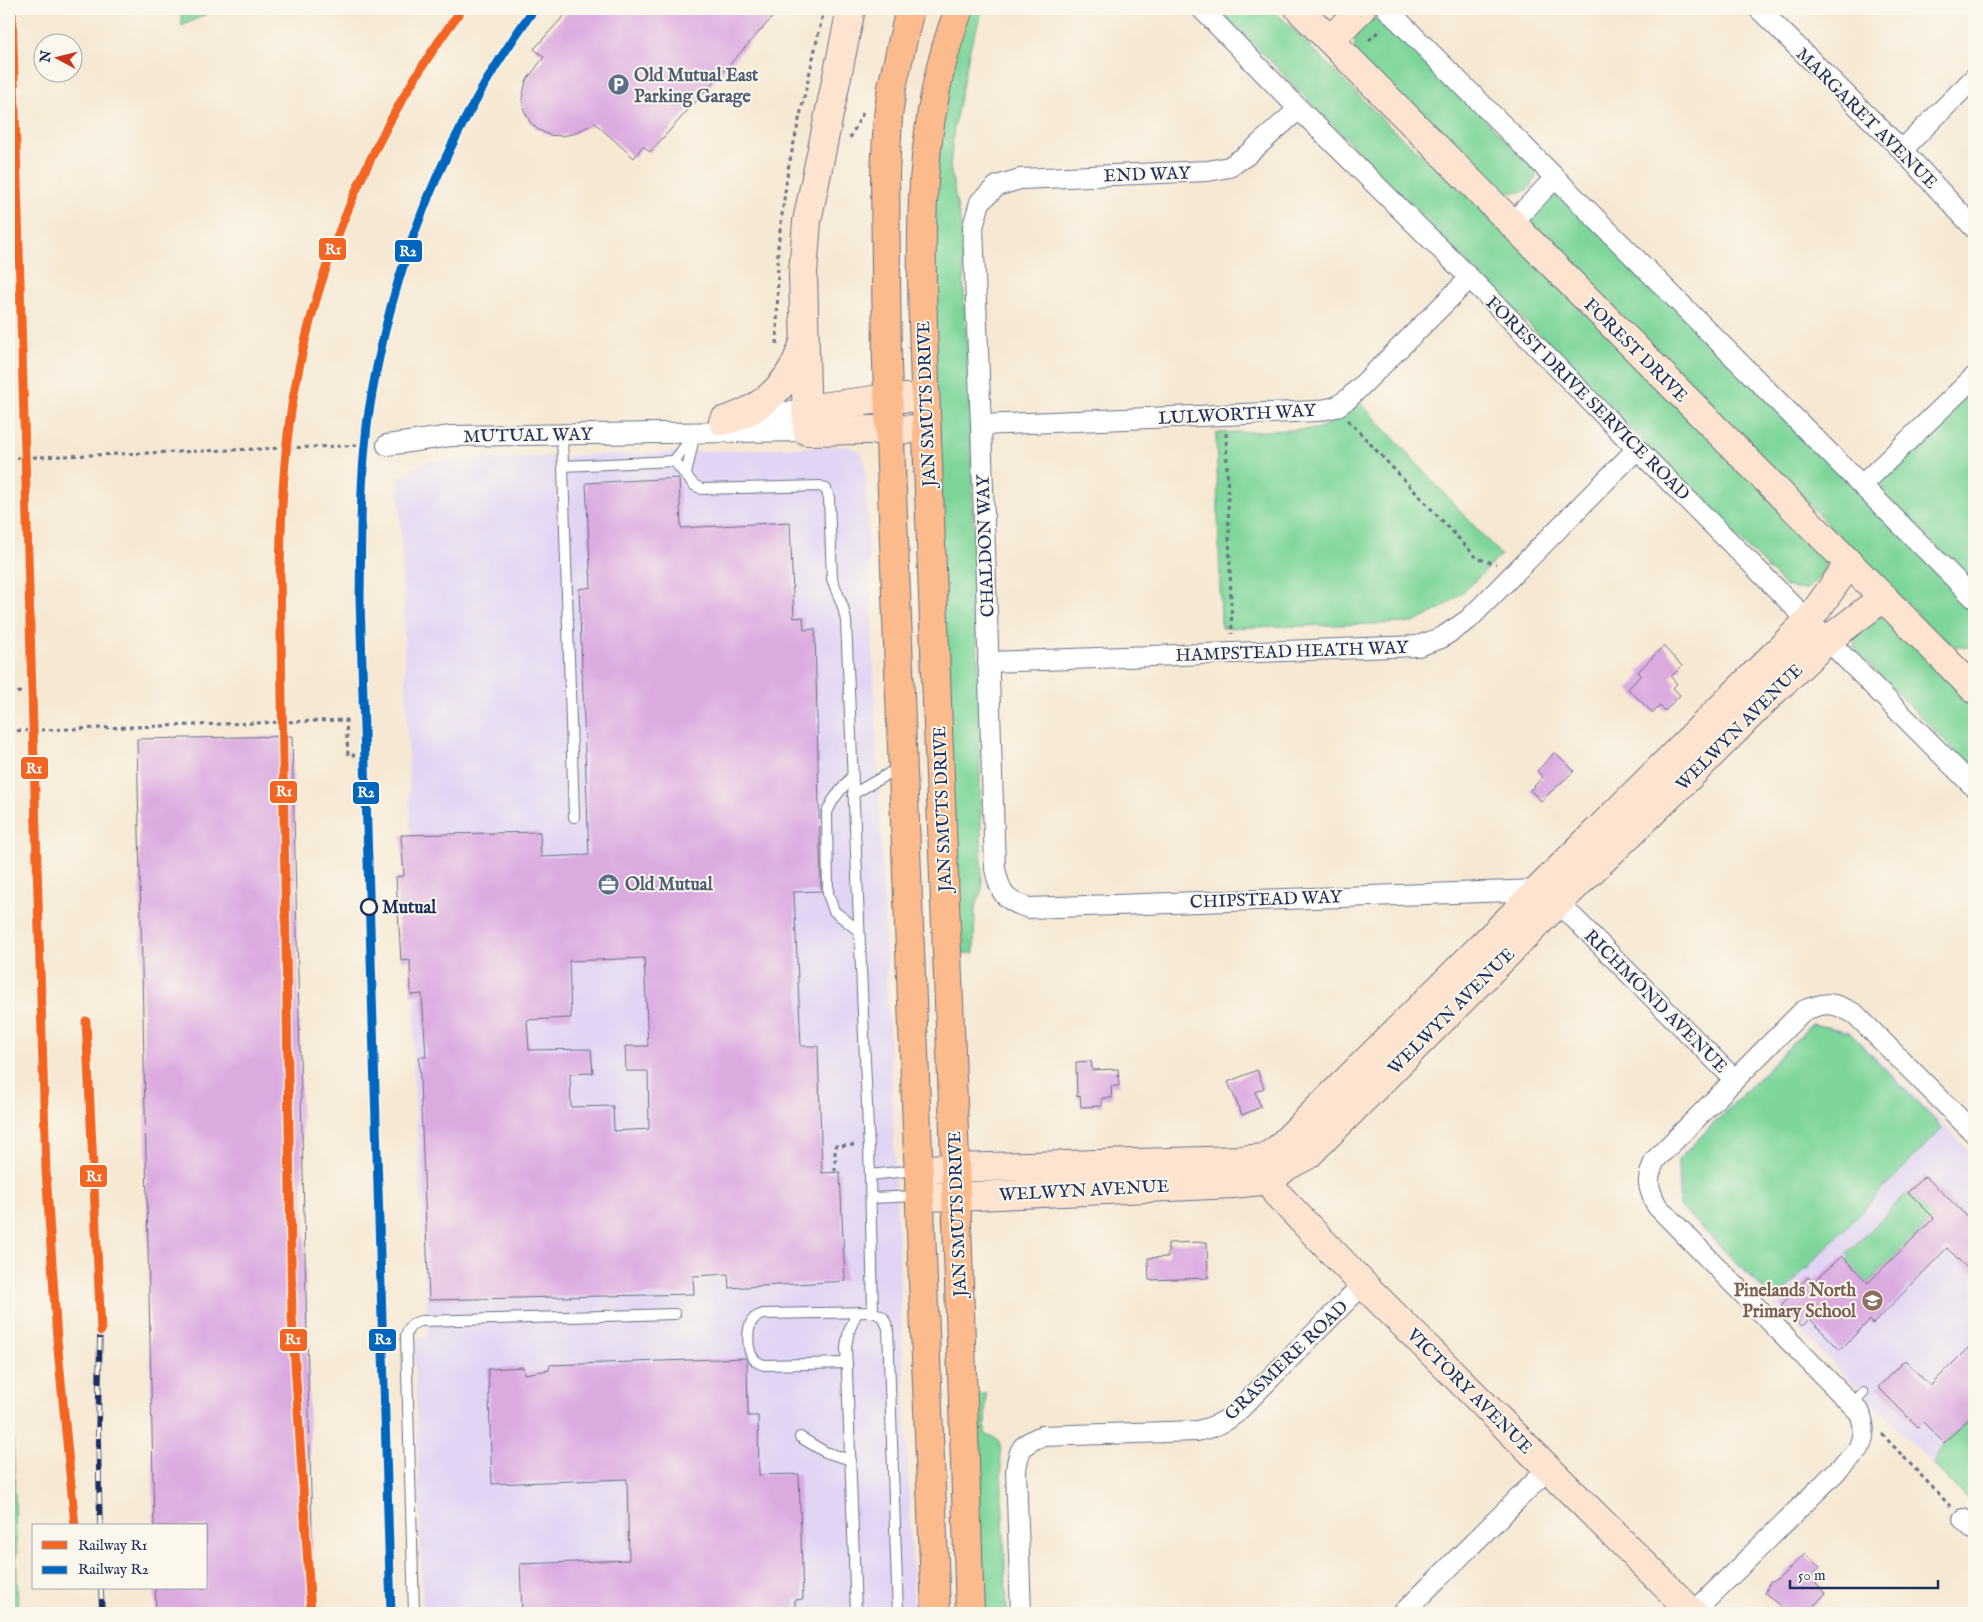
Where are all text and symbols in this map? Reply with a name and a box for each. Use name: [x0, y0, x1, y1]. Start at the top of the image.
north arrow: [32, 32, 82, 82]
street label: MARGARET AVENUE: [1790, 43, 1942, 195]
text: N: [36, 49, 56, 65]
place label: Old Mutual East Parking Garage: [634, 65, 759, 109]
parking icon: Old Mutual East Parking Garage: [606, 73, 630, 97]
street label: END WAY: [1103, 162, 1192, 189]
line badge: R1: [318, 237, 347, 261]
line badge: R2: [394, 239, 423, 263]
text: R1: [325, 241, 341, 259]
text: R2: [399, 243, 417, 261]
street label: FOREST DRIVE SERVICE ROAD: [1480, 292, 1694, 506]
street label: FOREST DRIVE: [1578, 294, 1692, 408]
street label: JAN SMUTS DRIVE: [913, 321, 942, 489]
street label: LULWORTH WAY: [1158, 400, 1317, 431]
street label: MUTUAL WAY: [463, 424, 594, 449]
street label: CHALDON WAY: [972, 474, 1000, 618]
street label: HAMPSTEAD HEATH WAY: [1175, 637, 1410, 668]
street label: WELWYN AVENUE: [1672, 660, 1808, 796]
street label: JAN SMUTS DRIVE: [929, 726, 958, 894]
line badge: R1: [20, 756, 49, 780]
text: R1: [26, 760, 42, 778]
line badge: R1: [269, 780, 298, 804]
line badge: R2: [352, 781, 380, 805]
text: R1: [276, 783, 292, 801]
text: R2: [357, 784, 375, 802]
office icon: Old Mutual: [597, 872, 621, 896]
place label: Old Mutual: [625, 874, 714, 897]
street label: CHIPSTEAD WAY: [1190, 886, 1343, 915]
place label: Mutual: [382, 897, 437, 920]
marker: Mutual: [360, 898, 378, 916]
street label: RICHMOND AVENUE: [1578, 925, 1732, 1079]
street label: WELWYN AVENUE: [1384, 944, 1520, 1080]
street label: JAN SMUTS DRIVE: [944, 1131, 973, 1299]
line badge: R1: [79, 1164, 108, 1188]
text: R1: [86, 1168, 102, 1186]
street label: WELWYN AVENUE: [998, 1176, 1170, 1207]
place label: Pinelands North Primary School: [1734, 1280, 1857, 1324]
school or university icon: Pinelands North Primary School: [1860, 1288, 1884, 1312]
street label: GRASMERE ROAD: [1220, 1296, 1354, 1426]
street label: VICTORY AVENUE: [1401, 1324, 1537, 1460]
line badge: R1: [279, 1328, 308, 1352]
line badge: R2: [368, 1328, 397, 1352]
text: R1: [285, 1331, 301, 1349]
text: R2: [374, 1331, 392, 1349]
legend: [32, 1524, 208, 1590]
text: Railway R1: [78, 1536, 147, 1555]
scale bar: [1790, 1557, 1938, 1589]
text: Railway R2: [78, 1560, 149, 1579]
text: 50 m: [1798, 1566, 1826, 1585]

